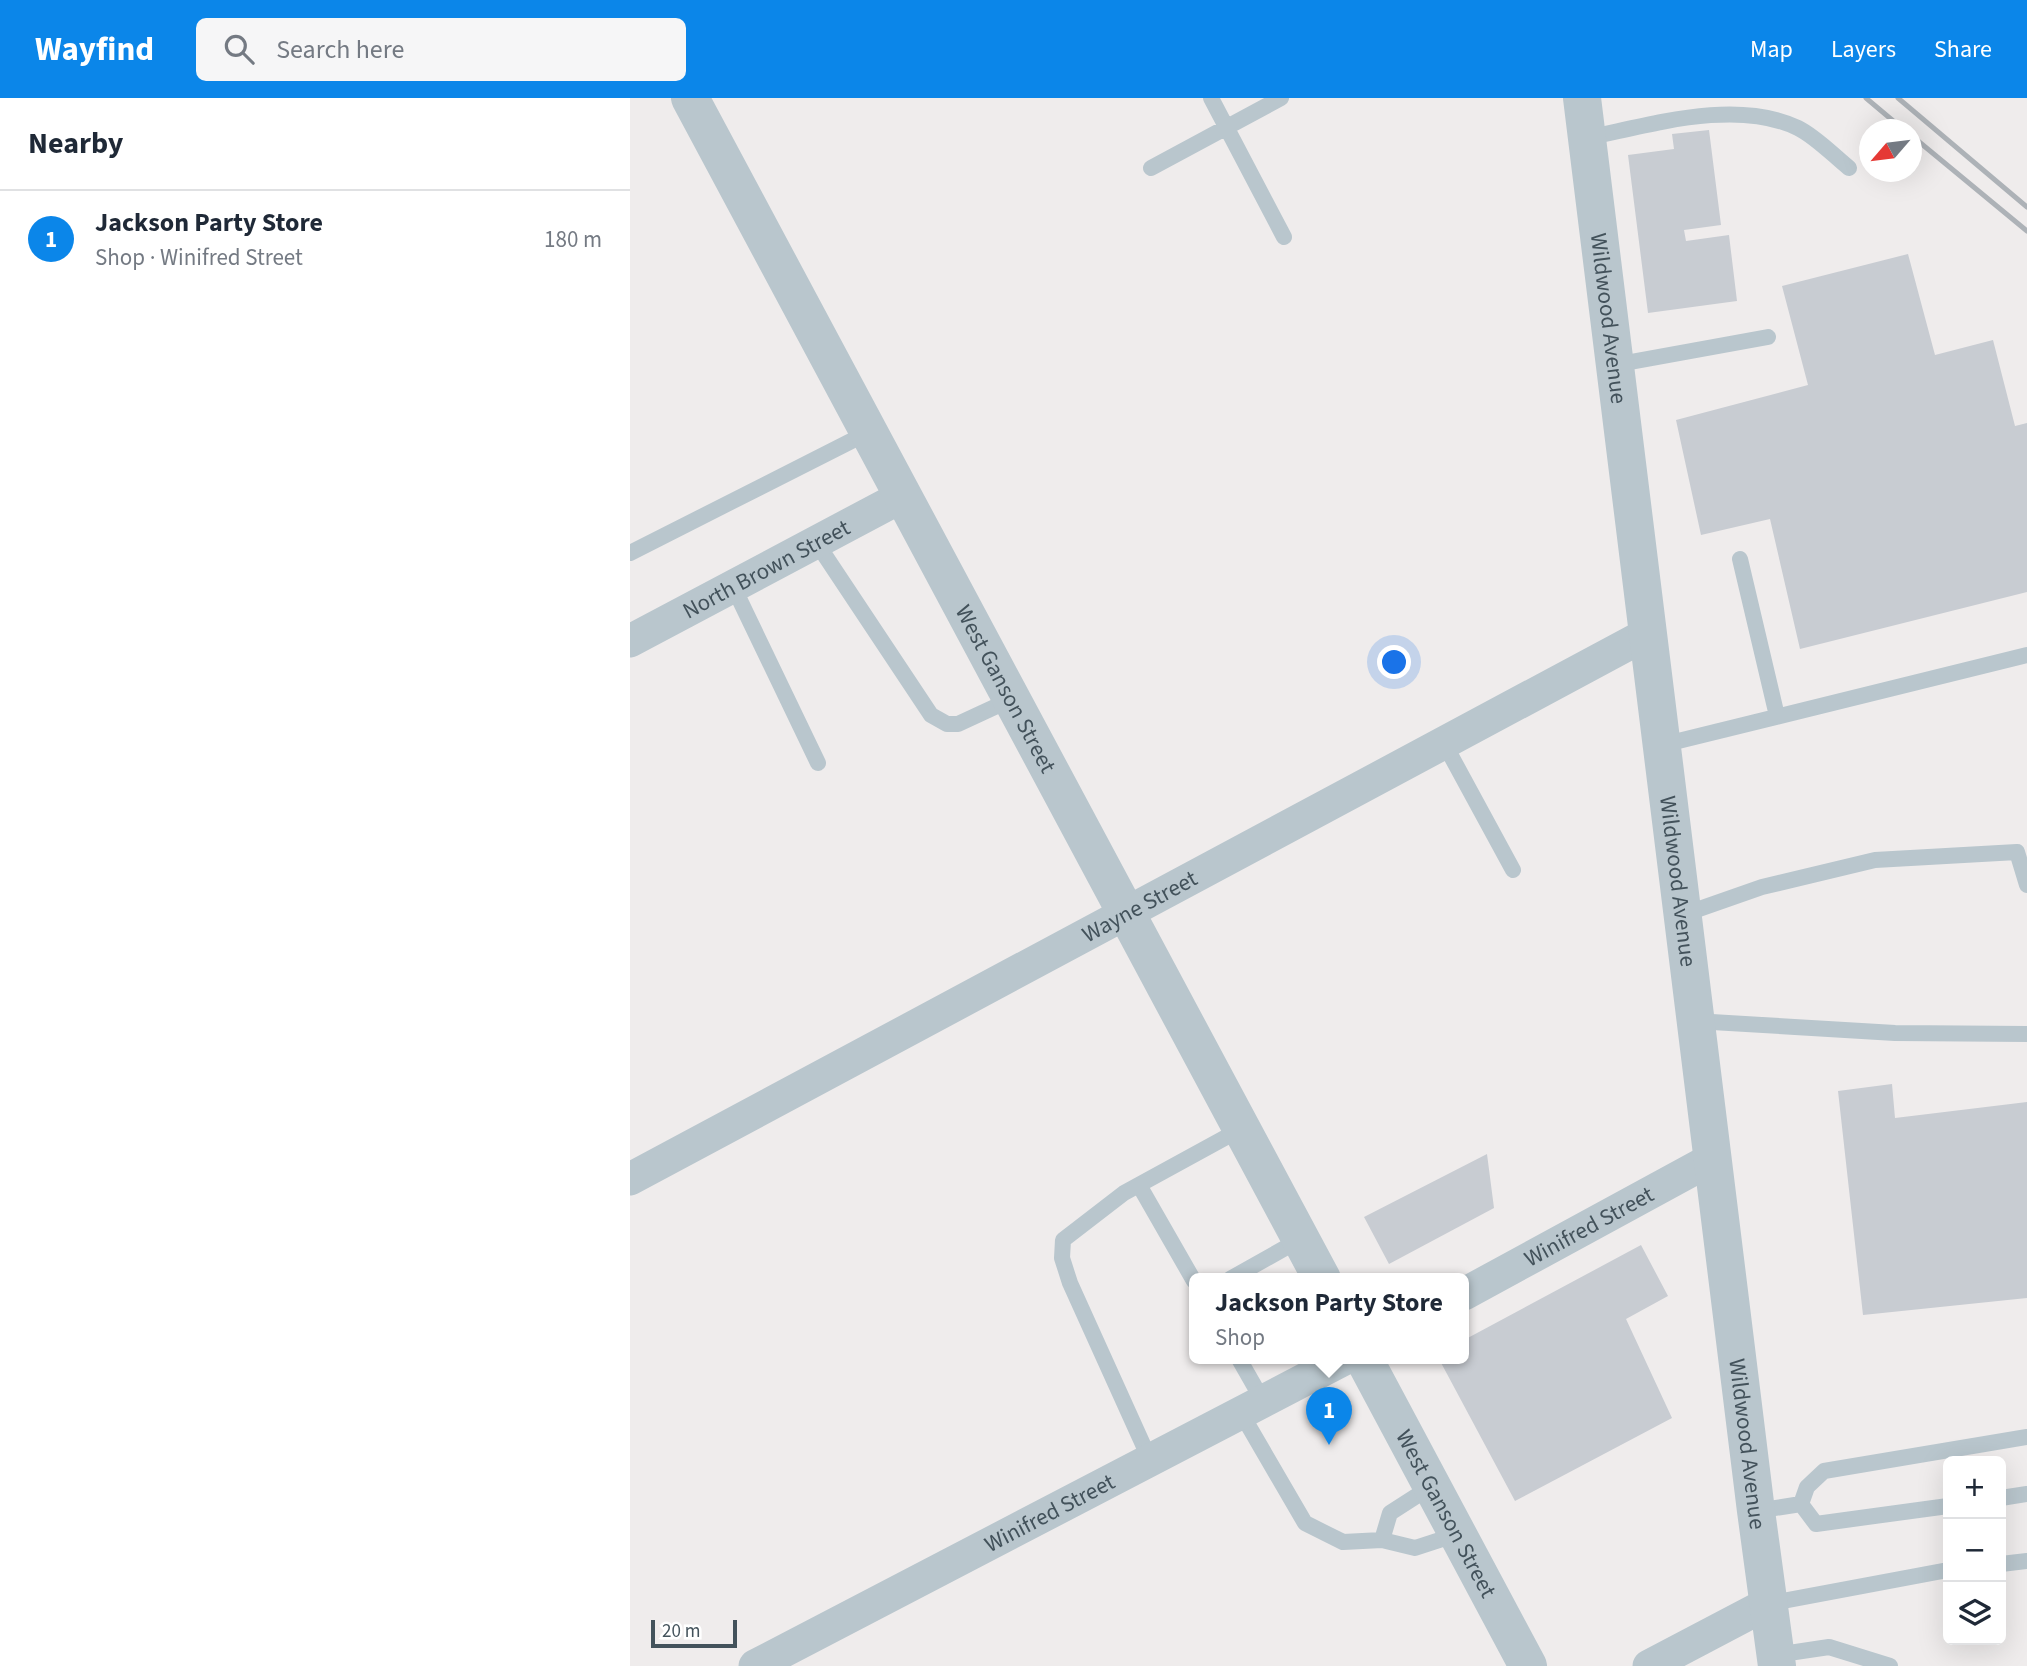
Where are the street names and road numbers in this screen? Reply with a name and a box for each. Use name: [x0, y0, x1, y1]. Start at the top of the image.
street label: Wildwood Avenue: [1582, 231, 1636, 406]
street label: North Brown Street: [676, 511, 856, 627]
street label: West Ganson Street: [948, 599, 1065, 779]
street label: Wildwood Avenue: [1652, 794, 1705, 969]
street label: Wayne Street: [1076, 861, 1203, 950]
street label: Winifred Street: [1518, 1177, 1660, 1275]
street label: Wildwood Avenue: [1721, 1356, 1775, 1531]
street label: West Ganson Street: [1388, 1423, 1505, 1604]
street label: Winifred Street: [978, 1465, 1121, 1560]

